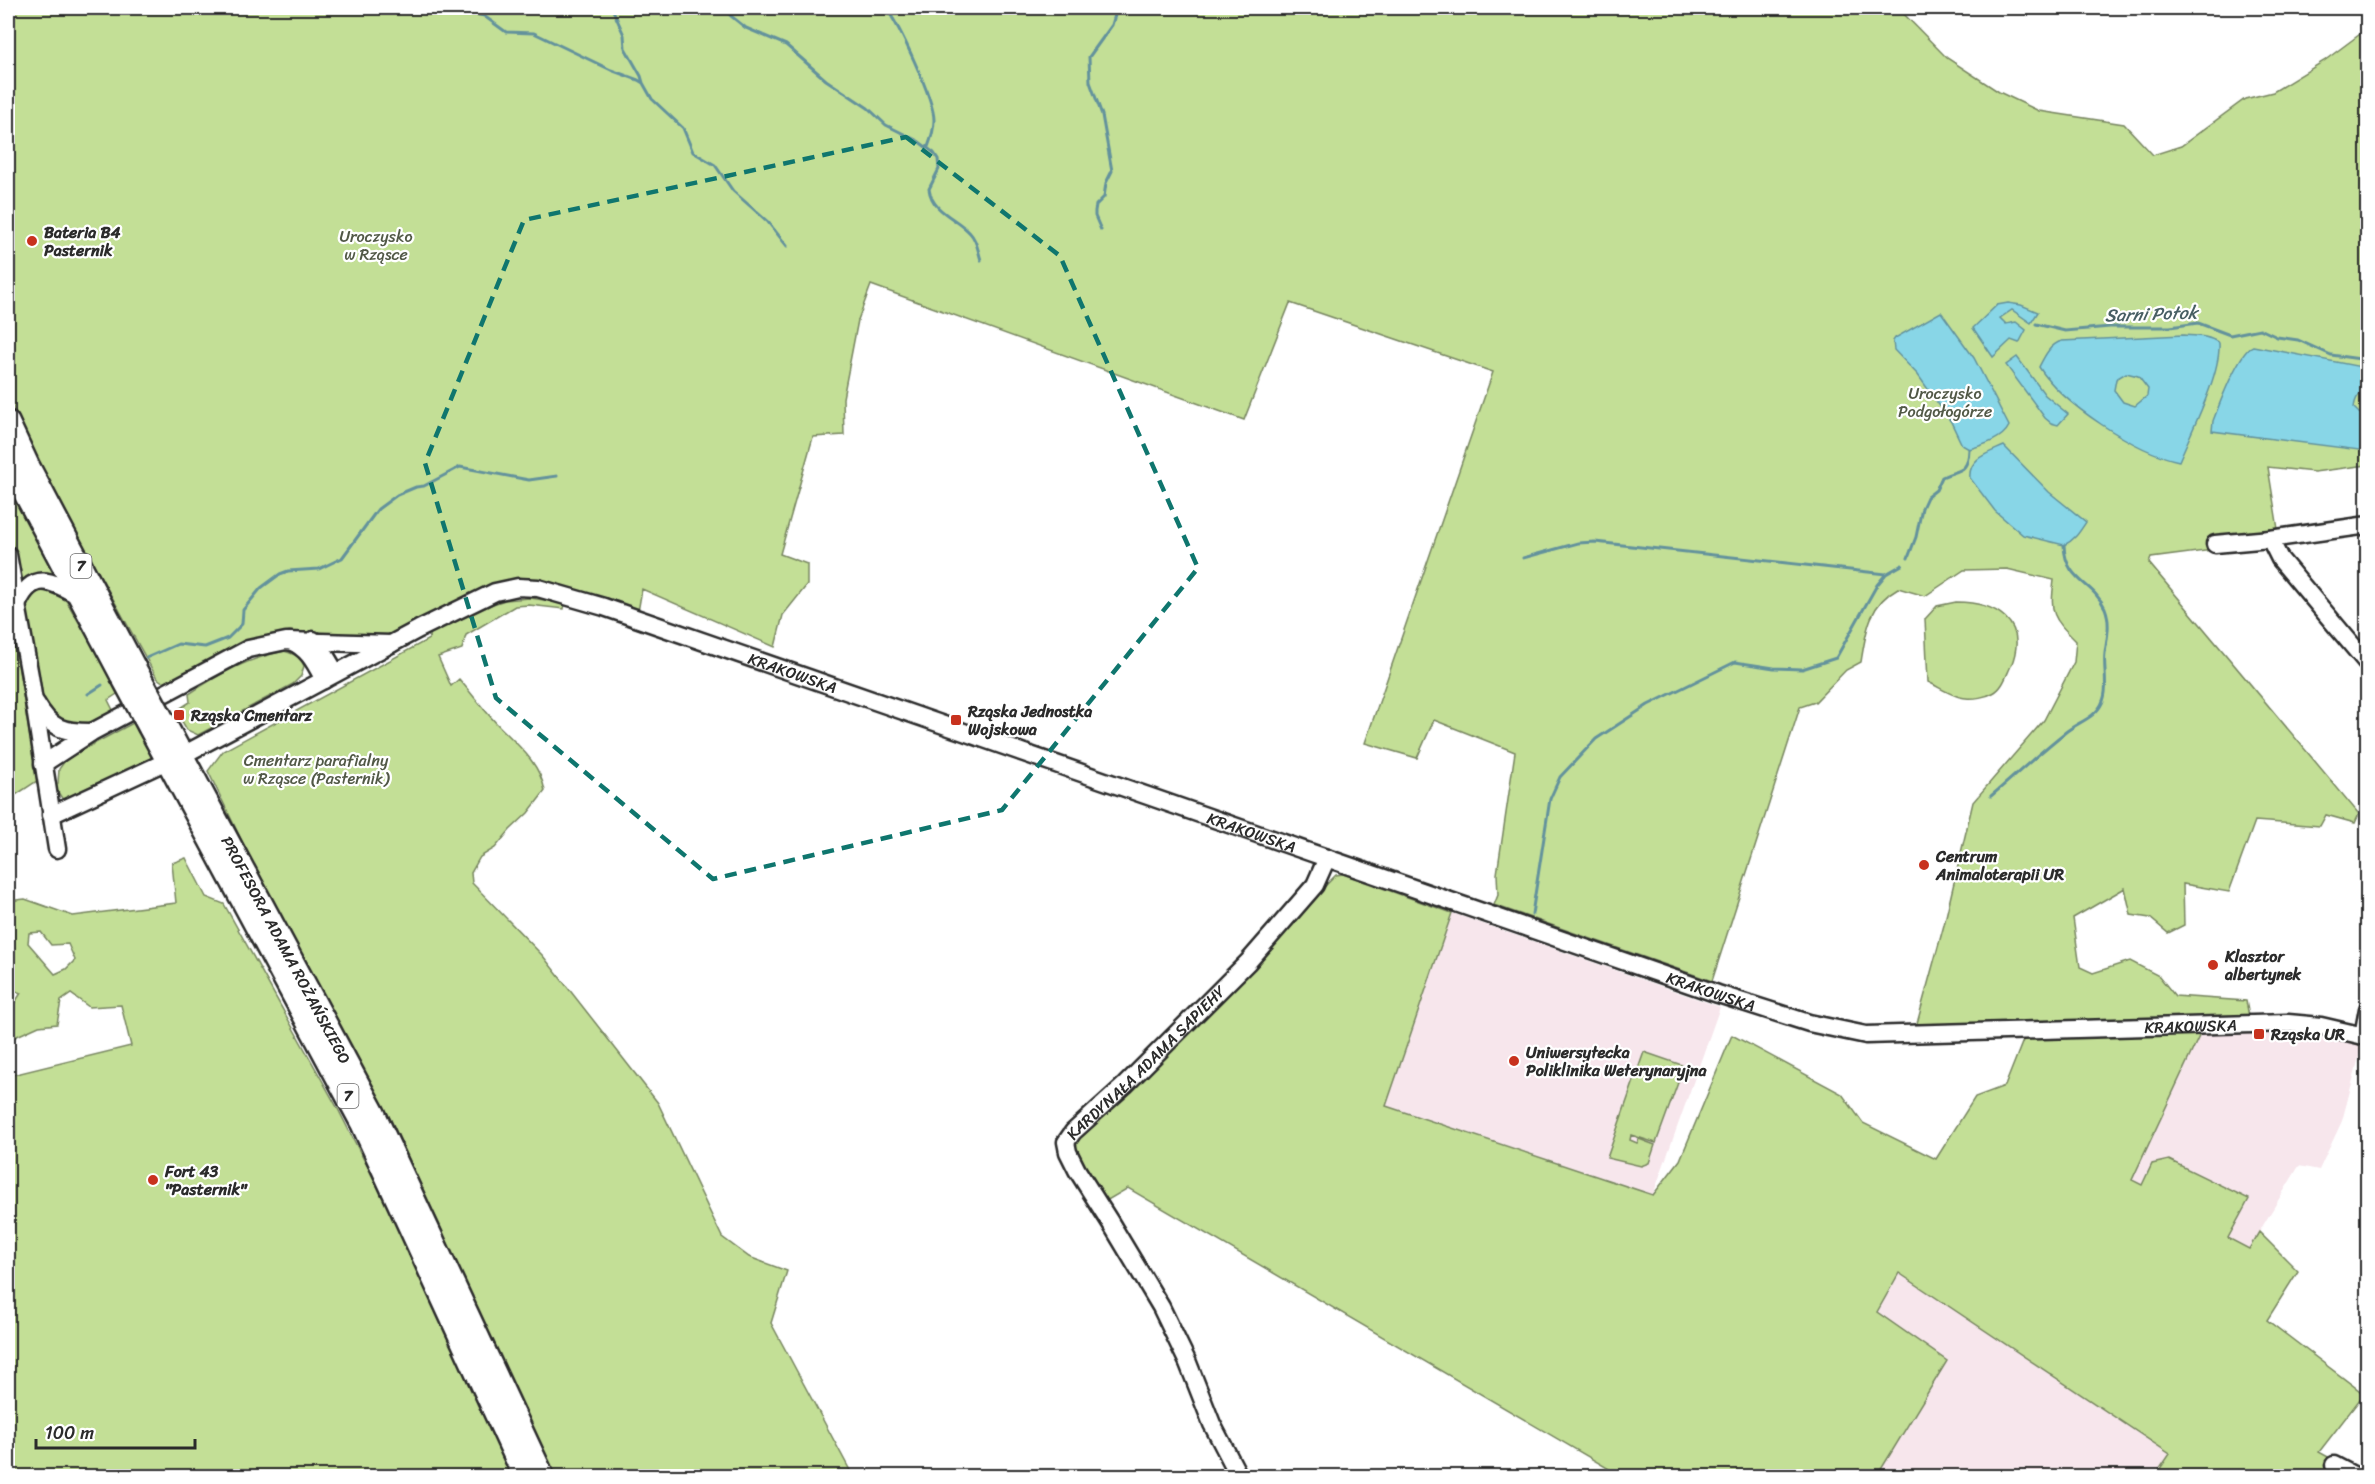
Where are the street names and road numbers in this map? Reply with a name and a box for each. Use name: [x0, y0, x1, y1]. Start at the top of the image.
road number: 7: [70, 554, 92, 578]
street label: KRAKOWSKA: [744, 644, 841, 701]
street label: KRAKOWSKA: [1203, 803, 1300, 861]
street label: PROFESORA ADAMA ROŻAŃSKIEGO: [213, 830, 360, 1069]
street label: KRAKOWSKA: [1662, 963, 1759, 1020]
street label: KARDYNAŁA ADAMA SAPIEHY: [1057, 977, 1233, 1146]
street label: KRAKOWSKA: [2144, 1010, 2237, 1042]
road number: 7: [338, 1084, 358, 1108]

